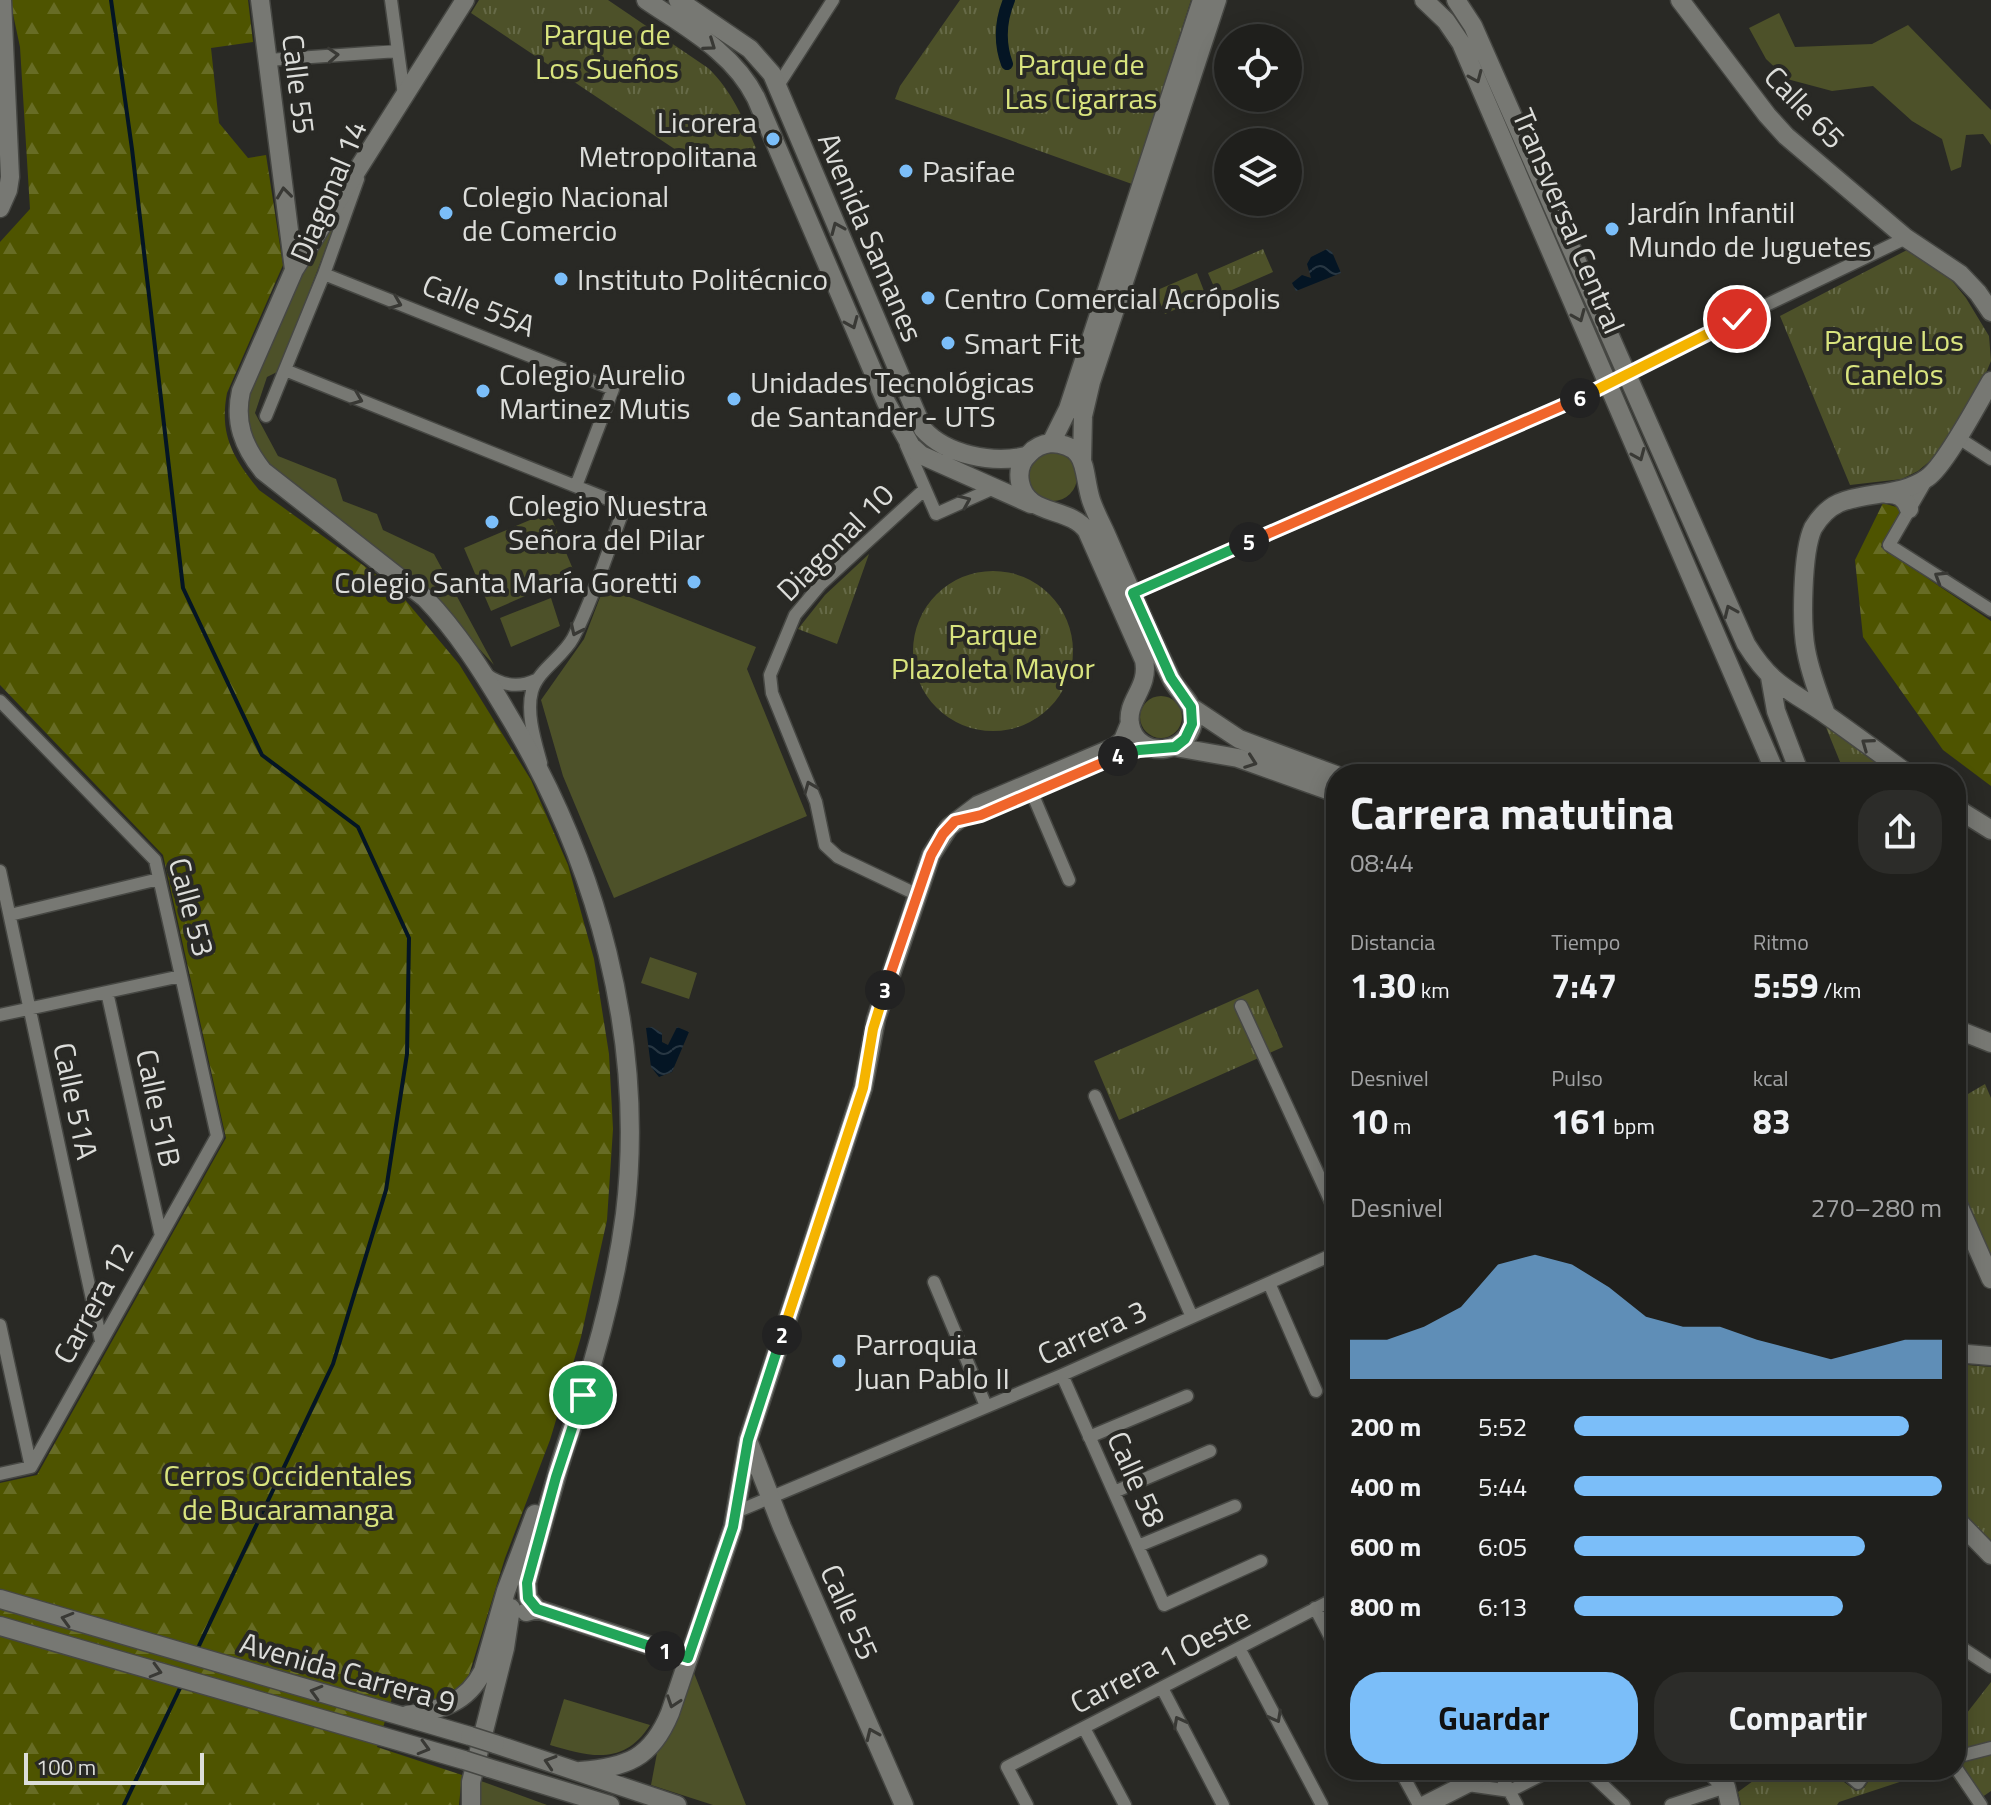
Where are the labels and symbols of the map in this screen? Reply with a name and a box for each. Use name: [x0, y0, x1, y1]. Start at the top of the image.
park label: Parque de Los Sueños: [535, 11, 679, 91]
street label: Calle 55: [270, 31, 328, 137]
one-way arrow: [701, 35, 715, 50]
park label: Parque de Las Cigarras: [1004, 41, 1158, 121]
one-way arrow: [327, 47, 340, 64]
street label: Calle 65: [1754, 55, 1856, 159]
one-way arrow: [1467, 69, 1483, 83]
place label: Licorera Metropolitana: [579, 99, 757, 179]
street label: Transversal Central: [1501, 101, 1637, 341]
street label: Diagonal 14: [277, 113, 379, 269]
street label: Avenida Samanes: [806, 125, 936, 349]
marker: Licorera Metropolitana: [764, 130, 782, 148]
place label: Pasifae: [922, 148, 1015, 194]
marker: Pasifae: [897, 162, 915, 180]
place label: Colegio Nacional de Comercio: [462, 173, 669, 253]
one-way arrow: [276, 186, 293, 199]
place label: Jardín Infantil Mundo de Juguetes: [1628, 189, 1872, 269]
marker: Colegio Nacional de Comercio: [437, 204, 455, 222]
marker: Jardín Infantil Mundo de Juguetes: [1603, 220, 1621, 238]
one-way arrow: [830, 222, 846, 236]
place label: Instituto Politécnico: [577, 256, 828, 302]
street label: Calle 55A: [415, 261, 543, 349]
marker: Instituto Politécnico: [552, 270, 570, 288]
place label: Centro Comercial Acrópolis: [944, 275, 1280, 321]
pin: [1703, 285, 1771, 353]
marker: Centro Comercial Acrópolis: [919, 289, 937, 307]
one-way arrow: [388, 293, 402, 310]
one-way arrow: [1570, 308, 1586, 322]
one-way arrow: [842, 314, 858, 329]
park label: Parque Los Canelos: [1824, 317, 1964, 397]
place label: Smart Fit: [964, 320, 1081, 366]
marker: Smart Fit: [939, 334, 957, 352]
place label: Colegio Aurelio Martinez Mutis: [499, 351, 690, 431]
place label: Unidades Tecnológicas de Santander - UTS: [750, 359, 1035, 439]
pin: 6: [1560, 378, 1600, 418]
marker: Colegio Aurelio Martinez Mutis: [474, 382, 492, 400]
one-way arrow: [349, 389, 363, 406]
marker: Unidades Tecnológicas de Santander - UTS: [725, 390, 743, 408]
one-way arrow: [1630, 447, 1646, 462]
street label: Diagonal 10: [766, 473, 904, 611]
place label: Colegio Nuestra Señora del Pilar: [508, 482, 708, 562]
one-way arrow: [957, 495, 971, 511]
marker: Colegio Nuestra Señora del Pilar: [483, 513, 501, 531]
pin: 5: [1229, 522, 1269, 562]
place label: Colegio Santa María Goretti: [334, 559, 678, 605]
one-way arrow: [1934, 572, 1949, 587]
marker: Colegio Santa María Goretti: [685, 573, 703, 591]
one-way arrow: [1723, 605, 1739, 619]
park label: Parque Plazoleta Mayor: [891, 611, 1095, 691]
one-way arrow: [569, 622, 585, 637]
pin: 4: [1098, 736, 1138, 776]
one-way arrow: [1862, 739, 1876, 754]
one-way arrow: [1243, 753, 1257, 769]
one-way arrow: [803, 781, 820, 795]
street label: Calle 53: [157, 852, 227, 962]
pin: 3: [865, 970, 905, 1010]
street label: Calle 51A: [41, 1038, 111, 1164]
street label: Calle 51B: [124, 1045, 194, 1171]
street label: Carrera 12: [41, 1234, 145, 1372]
street label: Carrera 3: [1030, 1287, 1154, 1377]
pin: 2: [762, 1315, 802, 1355]
place label: Parroquia Juan Pablo II: [855, 1321, 1010, 1401]
marker: Parroquia Juan Pablo II: [830, 1352, 848, 1370]
pin: [549, 1361, 617, 1429]
street label: Calle 58: [1096, 1424, 1178, 1534]
park label: Cerros Occidentales de Bucaramanga: [164, 1452, 413, 1532]
street label: Calle 55: [809, 1557, 891, 1667]
street label: Carrera 1 Oeste: [1062, 1595, 1258, 1725]
one-way arrow: [60, 1612, 74, 1628]
street label: Avenida Carrera 9: [235, 1619, 461, 1725]
pin: 1: [645, 1631, 685, 1671]
one-way arrow: [148, 1662, 162, 1678]
one-way arrow: [310, 1684, 324, 1701]
one-way arrow: [666, 1695, 683, 1709]
one-way arrow: [1266, 1708, 1281, 1723]
one-way arrow: [1174, 1715, 1189, 1730]
one-way arrow: [866, 1728, 882, 1742]
one-way arrow: [417, 1739, 430, 1755]
scale bar: [24, 1749, 204, 1785]
one-way arrow: [544, 1755, 558, 1771]

